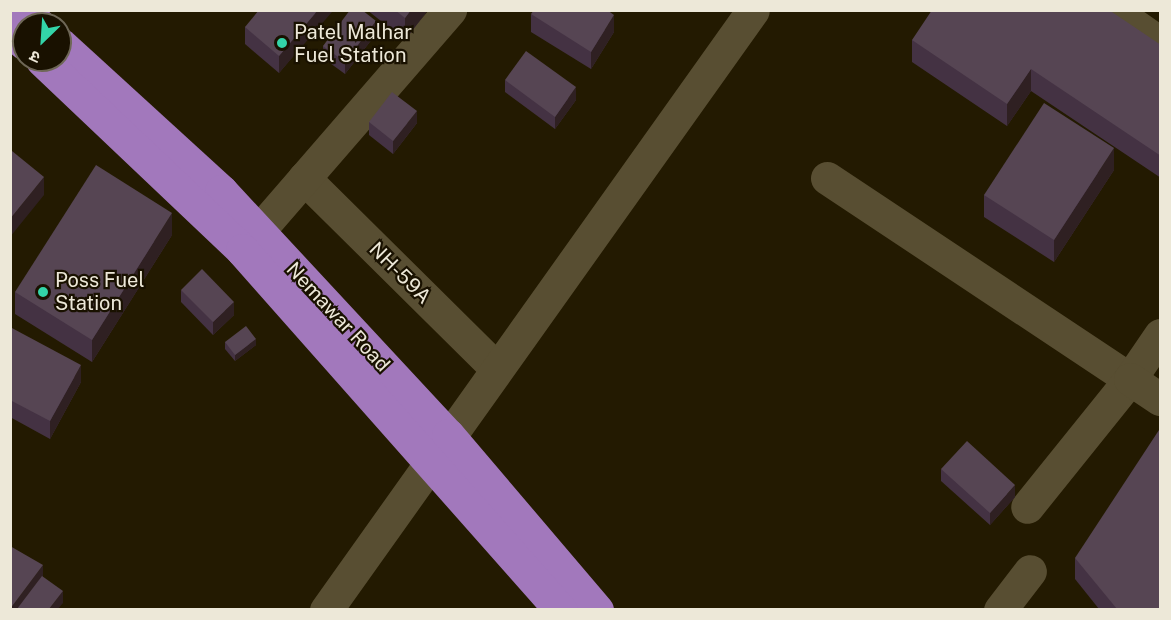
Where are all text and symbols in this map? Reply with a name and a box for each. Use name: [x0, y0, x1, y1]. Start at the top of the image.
north arrow: [12, 12, 72, 72]
place label: Patel Malhar Fuel Station: [294, 20, 412, 67]
marker: Patel Malhar Fuel Station: [275, 36, 289, 50]
text: उ: [27, 46, 43, 68]
street label: NH-59A: [364, 237, 436, 309]
street label: Nemawar Road: [281, 257, 395, 377]
place label: Poss Fuel Station: [55, 268, 145, 315]
marker: Poss Fuel Station: [36, 285, 50, 299]

